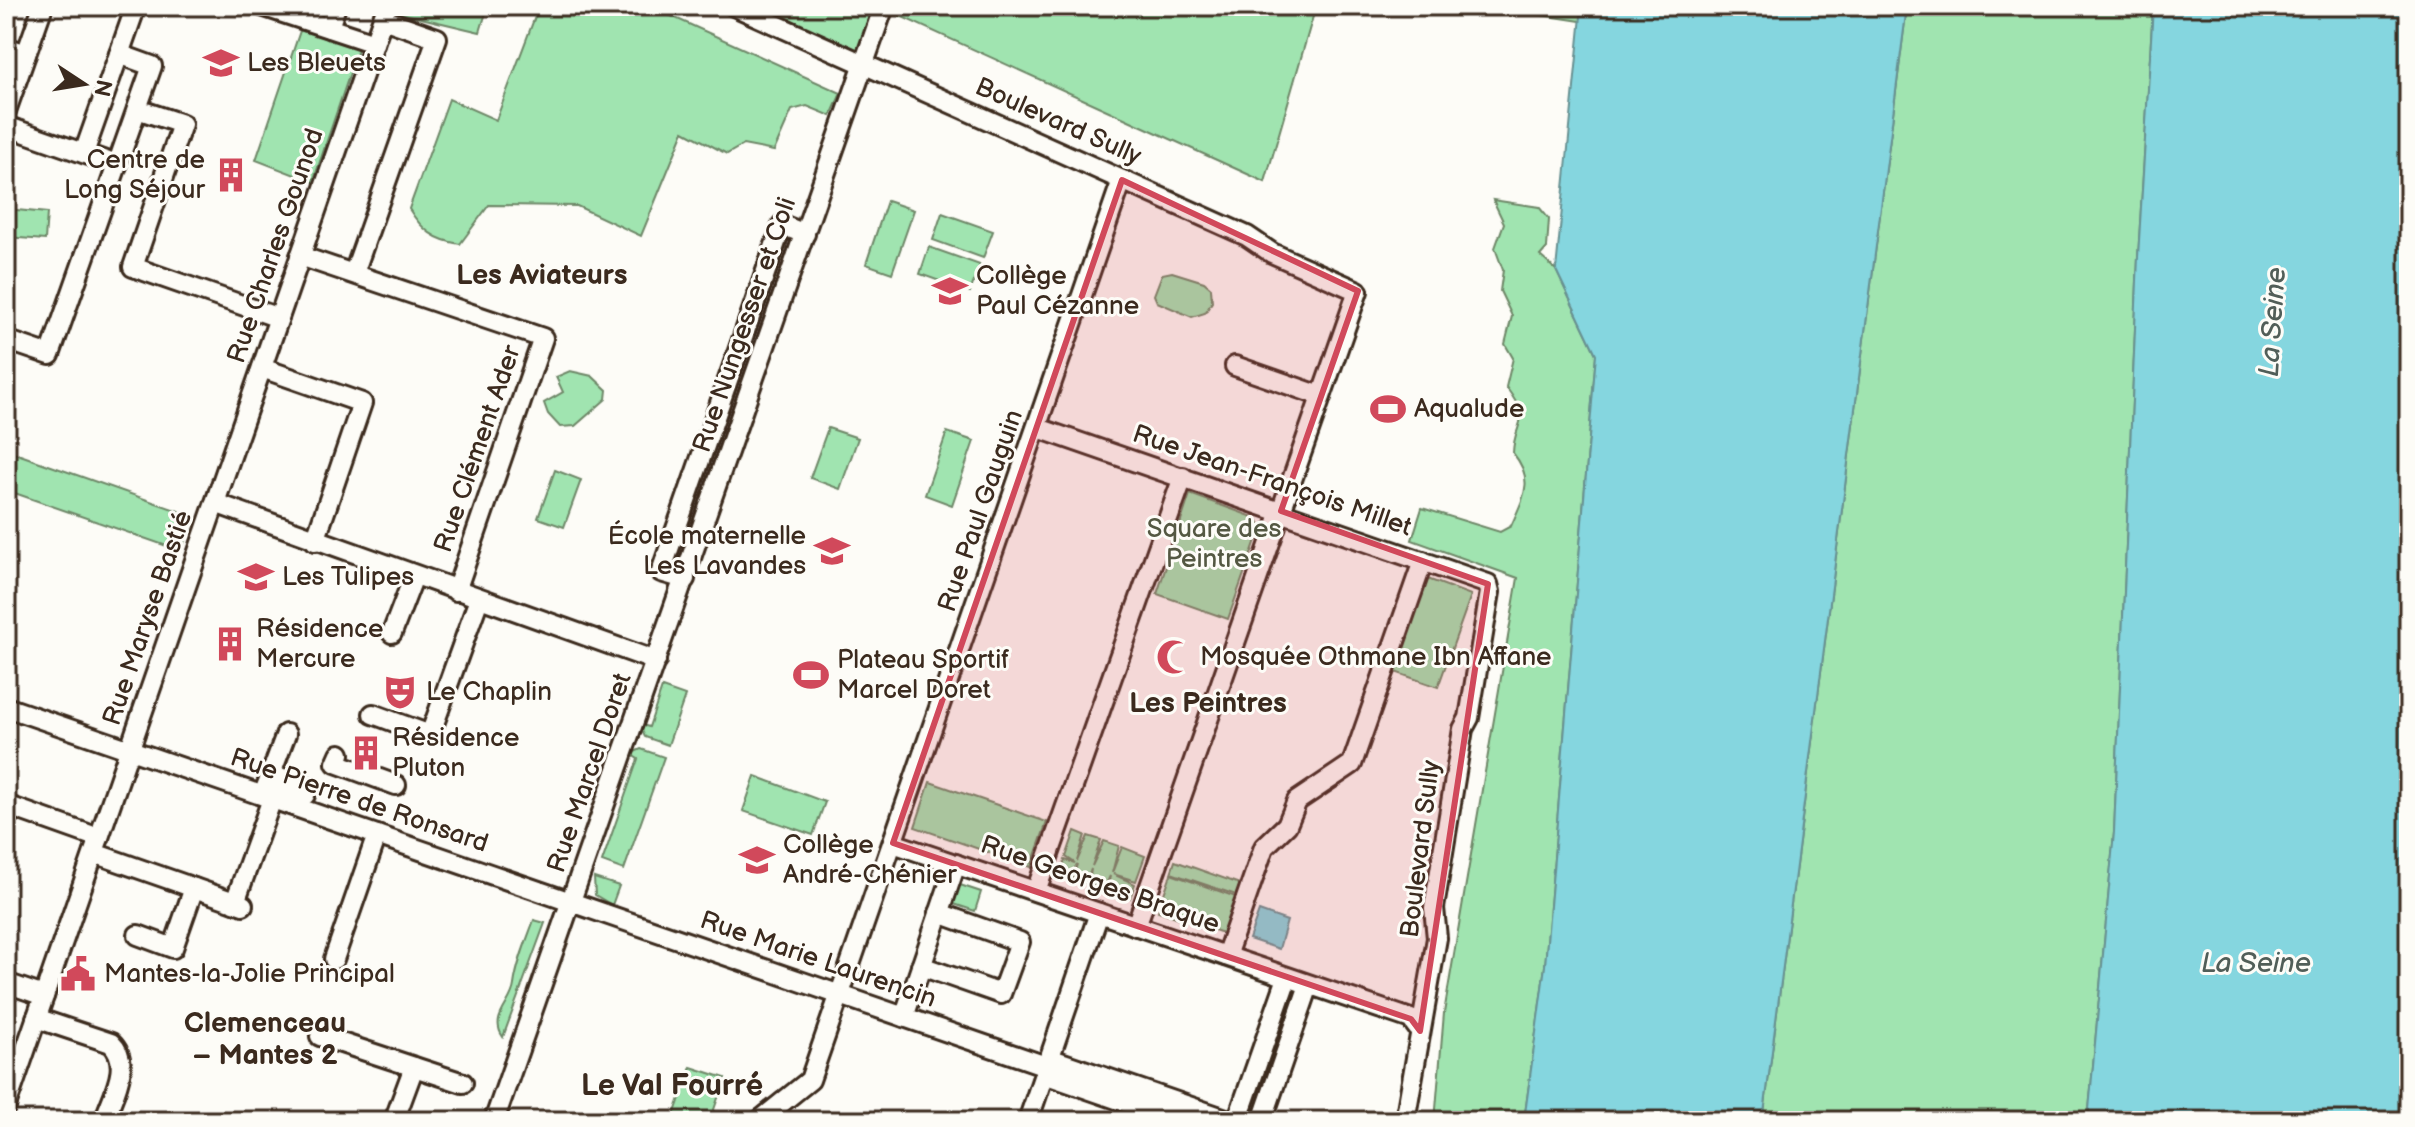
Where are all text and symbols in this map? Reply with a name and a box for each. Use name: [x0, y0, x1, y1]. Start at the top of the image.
north arrow: [44, 44, 124, 124]
school or university icon: Les Bleuets: [202, 44, 240, 82]
place label: Les Bleuets: [247, 48, 386, 79]
street label: Boulevard Sully: [970, 72, 1146, 173]
text: N: [87, 77, 117, 99]
street label: Rue Charles Gounod: [221, 125, 331, 367]
place label: Centre de Long Séjour: [64, 145, 206, 206]
building icon: Centre de Long Séjour: [212, 156, 250, 194]
street label: Rue Nungesser et Coli: [687, 193, 803, 457]
district label: Les Aviateurs: [456, 259, 628, 292]
place label: Collège Paul Cézanne: [976, 261, 1139, 322]
water label: La Seine: [2253, 266, 2293, 378]
school or university icon: Collège Paul Cézanne: [931, 272, 969, 310]
street label: Rue Clément Ader: [428, 341, 528, 557]
sports icon: Aqualude: [1369, 390, 1407, 428]
place label: Aqualude: [1414, 394, 1524, 425]
street label: Rue Paul Gauguin: [932, 406, 1030, 616]
street label: Rue Jean-François Millet: [1128, 419, 1416, 543]
street label: Rue Maryse Bastié: [97, 507, 199, 729]
park label: Square des Peintres: [1147, 514, 1281, 575]
place label: École maternelle Les Lavandes: [608, 520, 806, 582]
school or university icon: École maternelle Les Lavandes: [813, 532, 851, 570]
school or university icon: Les Tulipes: [237, 558, 275, 596]
place label: Les Tulipes: [282, 562, 414, 593]
place label: Résidence Mercure: [256, 614, 383, 675]
building icon: Résidence Mercure: [211, 625, 249, 663]
mosque icon: Mosquée Othmane Ibn Affane: [1155, 638, 1193, 676]
place label: Mosquée Othmane Ibn Affane: [1200, 642, 1552, 673]
place label: Plateau Sportif Marcel Doret: [837, 645, 1009, 706]
sports icon: Plateau Sportif Marcel Doret: [792, 656, 830, 694]
street label: Rue Marcel Doret: [541, 669, 639, 877]
theatre icon: Le Chaplin: [381, 673, 419, 711]
place label: Le Chaplin: [426, 677, 552, 708]
district label: Les Peintres: [1129, 687, 1287, 720]
place label: Résidence Pluton: [392, 723, 519, 784]
building icon: Résidence Pluton: [347, 734, 385, 772]
street label: Rue Pierre de Ronsard: [226, 742, 492, 860]
street label: Boulevard Sully: [1395, 758, 1447, 939]
place label: Collège André-Chénier: [783, 830, 957, 891]
street label: Rue Georges Braque: [976, 830, 1224, 940]
school or university icon: Collège André-Chénier: [738, 841, 776, 879]
street label: Rue Marie Laurencin: [696, 905, 940, 1015]
water label: La Seine: [2201, 947, 2311, 980]
public building icon: Mantes-la-Jolie Principal: [59, 955, 97, 993]
place label: Mantes-la-Jolie Principal: [104, 959, 395, 990]
district label: Clemenceau – Mantes 2: [184, 1007, 346, 1072]
district label: Le Val Fourré: [581, 1068, 763, 1104]

